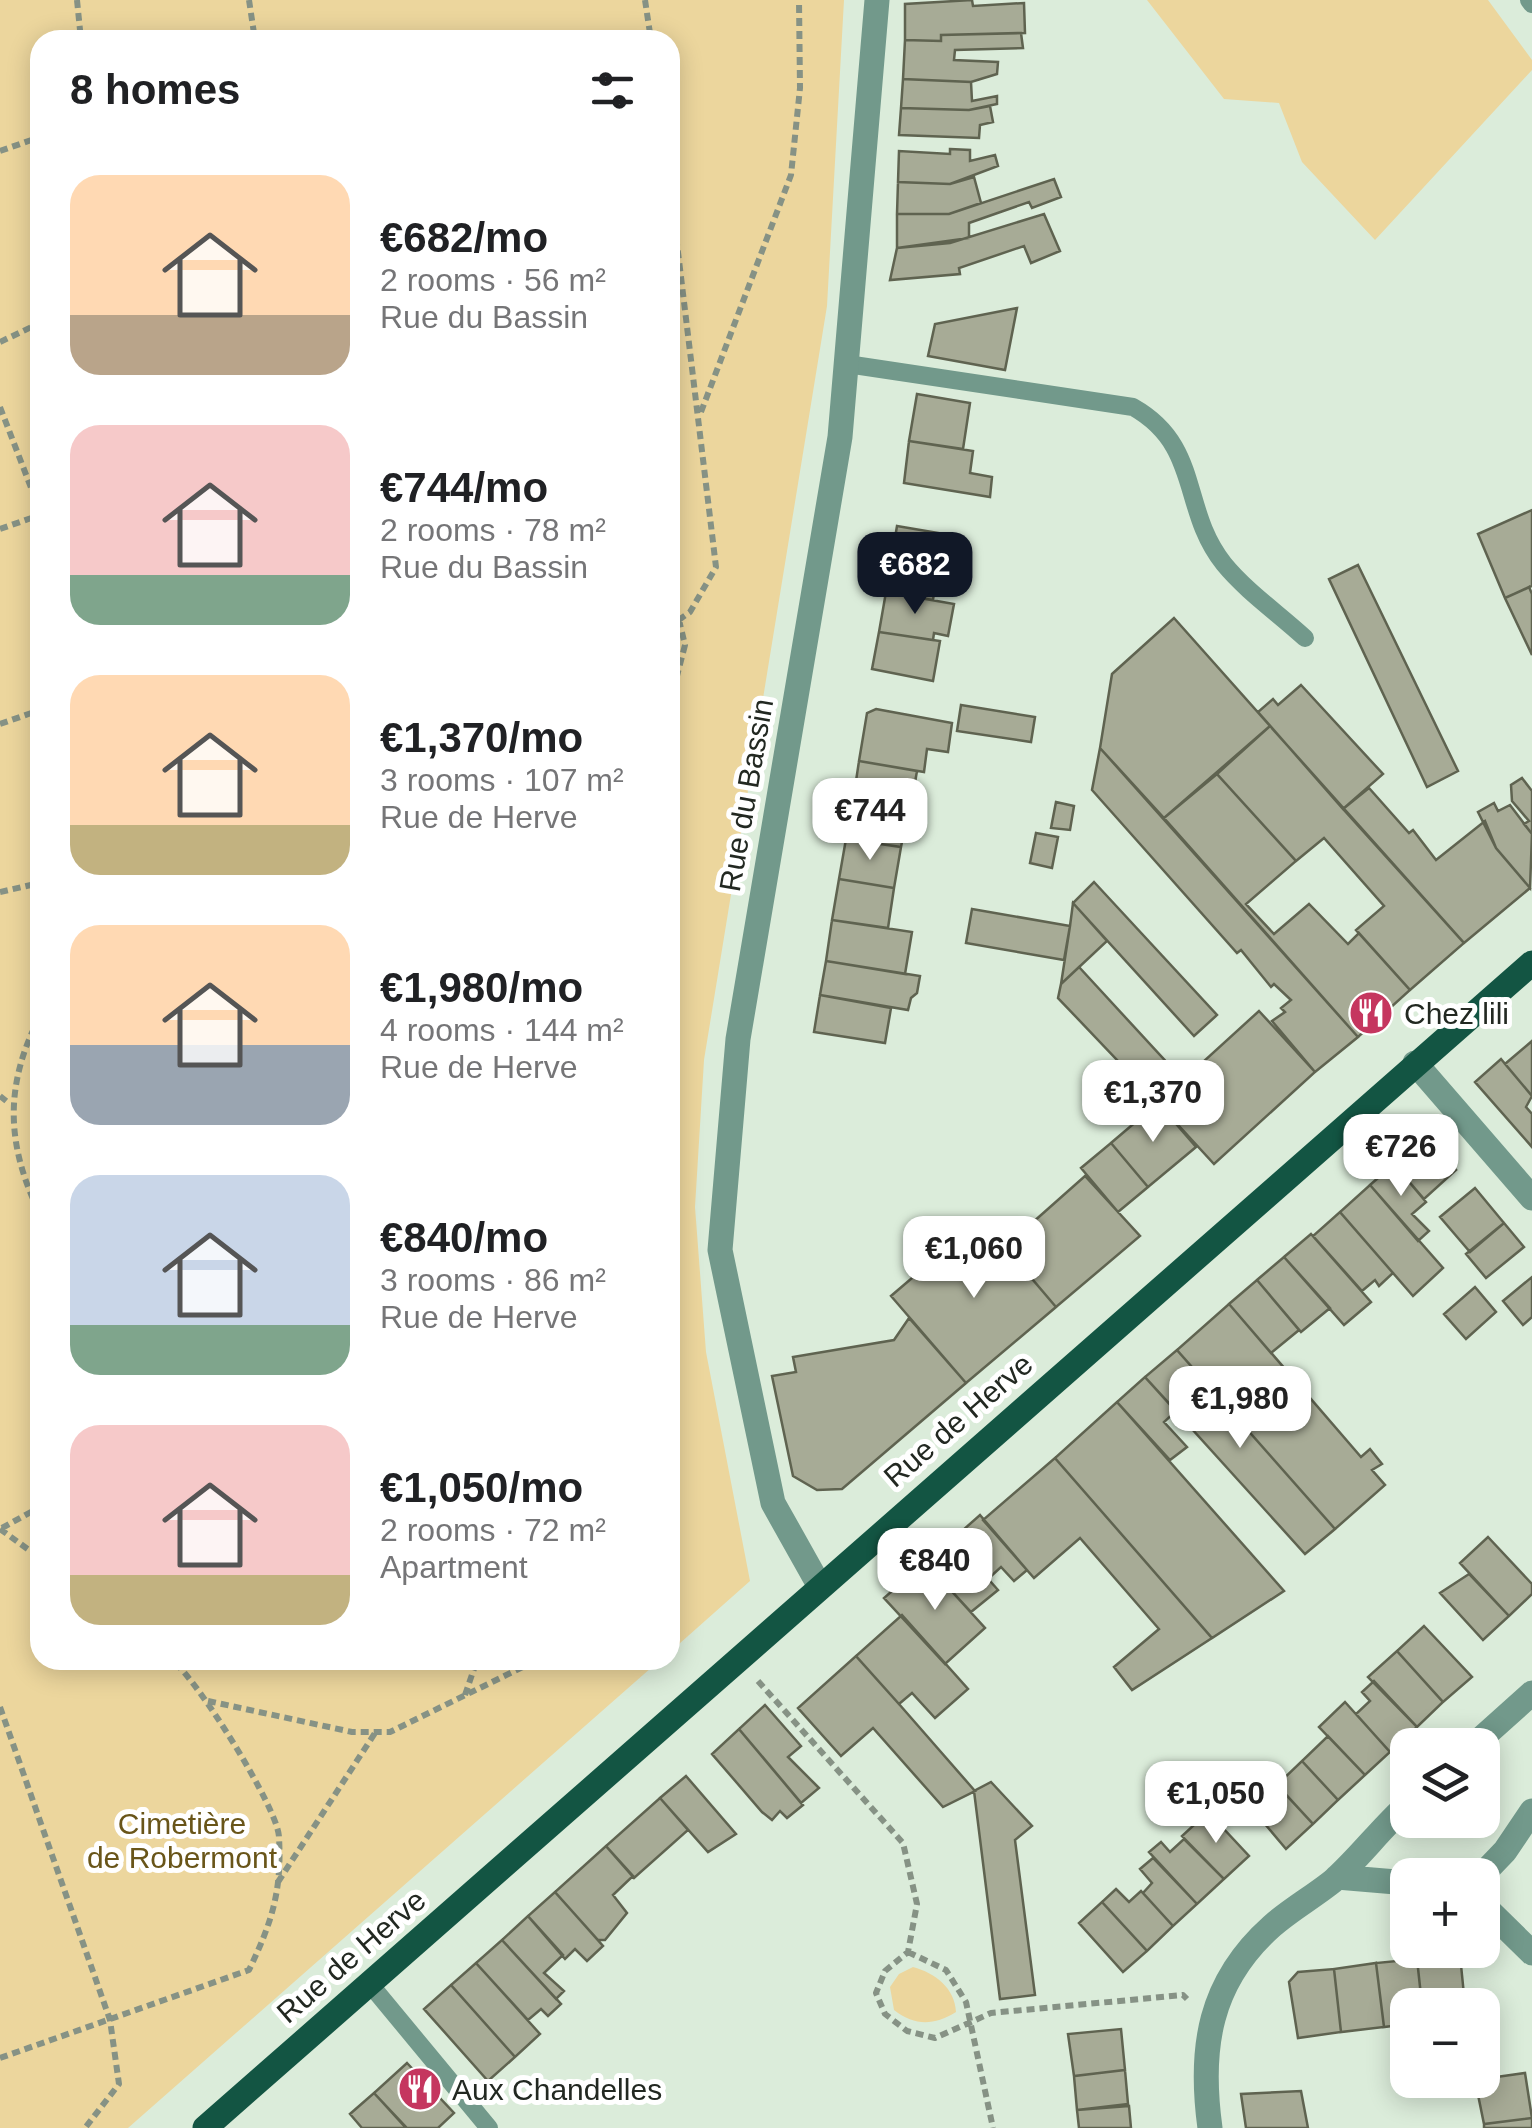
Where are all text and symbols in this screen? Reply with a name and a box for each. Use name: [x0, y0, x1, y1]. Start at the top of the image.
icon: filters: [585, 63, 640, 118]
text: 8 homes: [70, 66, 240, 113]
text: €682/mo: [380, 214, 548, 261]
icon: home: [150, 215, 270, 335]
text: 2 rooms · 56 m²: [380, 262, 606, 298]
text: Rue du Bassin: [380, 299, 588, 335]
text: €744/mo: [380, 464, 548, 511]
icon: home: [150, 465, 270, 585]
text: 2 rooms · 78 m²: [380, 512, 606, 548]
pin: €682: [856, 532, 974, 617]
text: €682: [879, 546, 951, 582]
text: Rue du Bassin: [380, 549, 588, 585]
street label: Rue du Bassin: [713, 696, 779, 894]
text: €1,370/mo: [380, 714, 583, 761]
icon: home: [150, 715, 270, 835]
text: 3 rooms · 107 m²: [380, 762, 624, 798]
pin: €744: [811, 778, 929, 863]
text: €744: [834, 792, 906, 828]
text: Rue de Herve: [380, 799, 577, 835]
text: €1,980/mo: [380, 964, 583, 1011]
icon: home: [150, 965, 270, 1085]
restaurant icon: Chez lili: [1348, 990, 1394, 1036]
place label: Chez lili: [1404, 997, 1509, 1030]
text: 4 rooms · 144 m²: [380, 1012, 624, 1048]
text: Rue de Herve: [380, 1049, 577, 1085]
pin: €1,370: [1072, 1060, 1234, 1145]
text: €1,370: [1104, 1074, 1202, 1110]
pin: €726: [1342, 1114, 1460, 1199]
text: €726: [1365, 1128, 1437, 1164]
text: €840/mo: [380, 1214, 548, 1261]
icon: home: [150, 1215, 270, 1335]
pin: €1,060: [893, 1216, 1055, 1301]
text: €1,060: [925, 1230, 1023, 1266]
text: 3 rooms · 86 m²: [380, 1262, 606, 1298]
text: Rue de Herve: [380, 1299, 577, 1335]
street label: Rue de Herve: [877, 1347, 1039, 1493]
pin: €1,980: [1159, 1366, 1321, 1451]
text: €1,980: [1191, 1380, 1289, 1416]
text: €1,050/mo: [380, 1464, 583, 1511]
icon: home: [150, 1465, 270, 1585]
text: 2 rooms · 72 m²: [380, 1512, 606, 1548]
pin: €840: [876, 1528, 994, 1613]
text: €840: [899, 1542, 971, 1578]
text: Apartment: [380, 1549, 528, 1585]
map controls: [1390, 1728, 1500, 2098]
button: layers: [1390, 1728, 1500, 1838]
pin: €1,050: [1135, 1761, 1297, 1846]
text: €1,050: [1167, 1775, 1265, 1811]
park label: Cimetière de Robermont: [87, 1807, 278, 1874]
button: +: [1390, 1858, 1500, 1968]
street label: Rue de Herve: [270, 1883, 432, 2029]
button: −: [1390, 1988, 1500, 2098]
restaurant icon: Aux Chandelles: [397, 2066, 443, 2112]
place label: Aux Chandelles: [452, 2073, 662, 2106]

